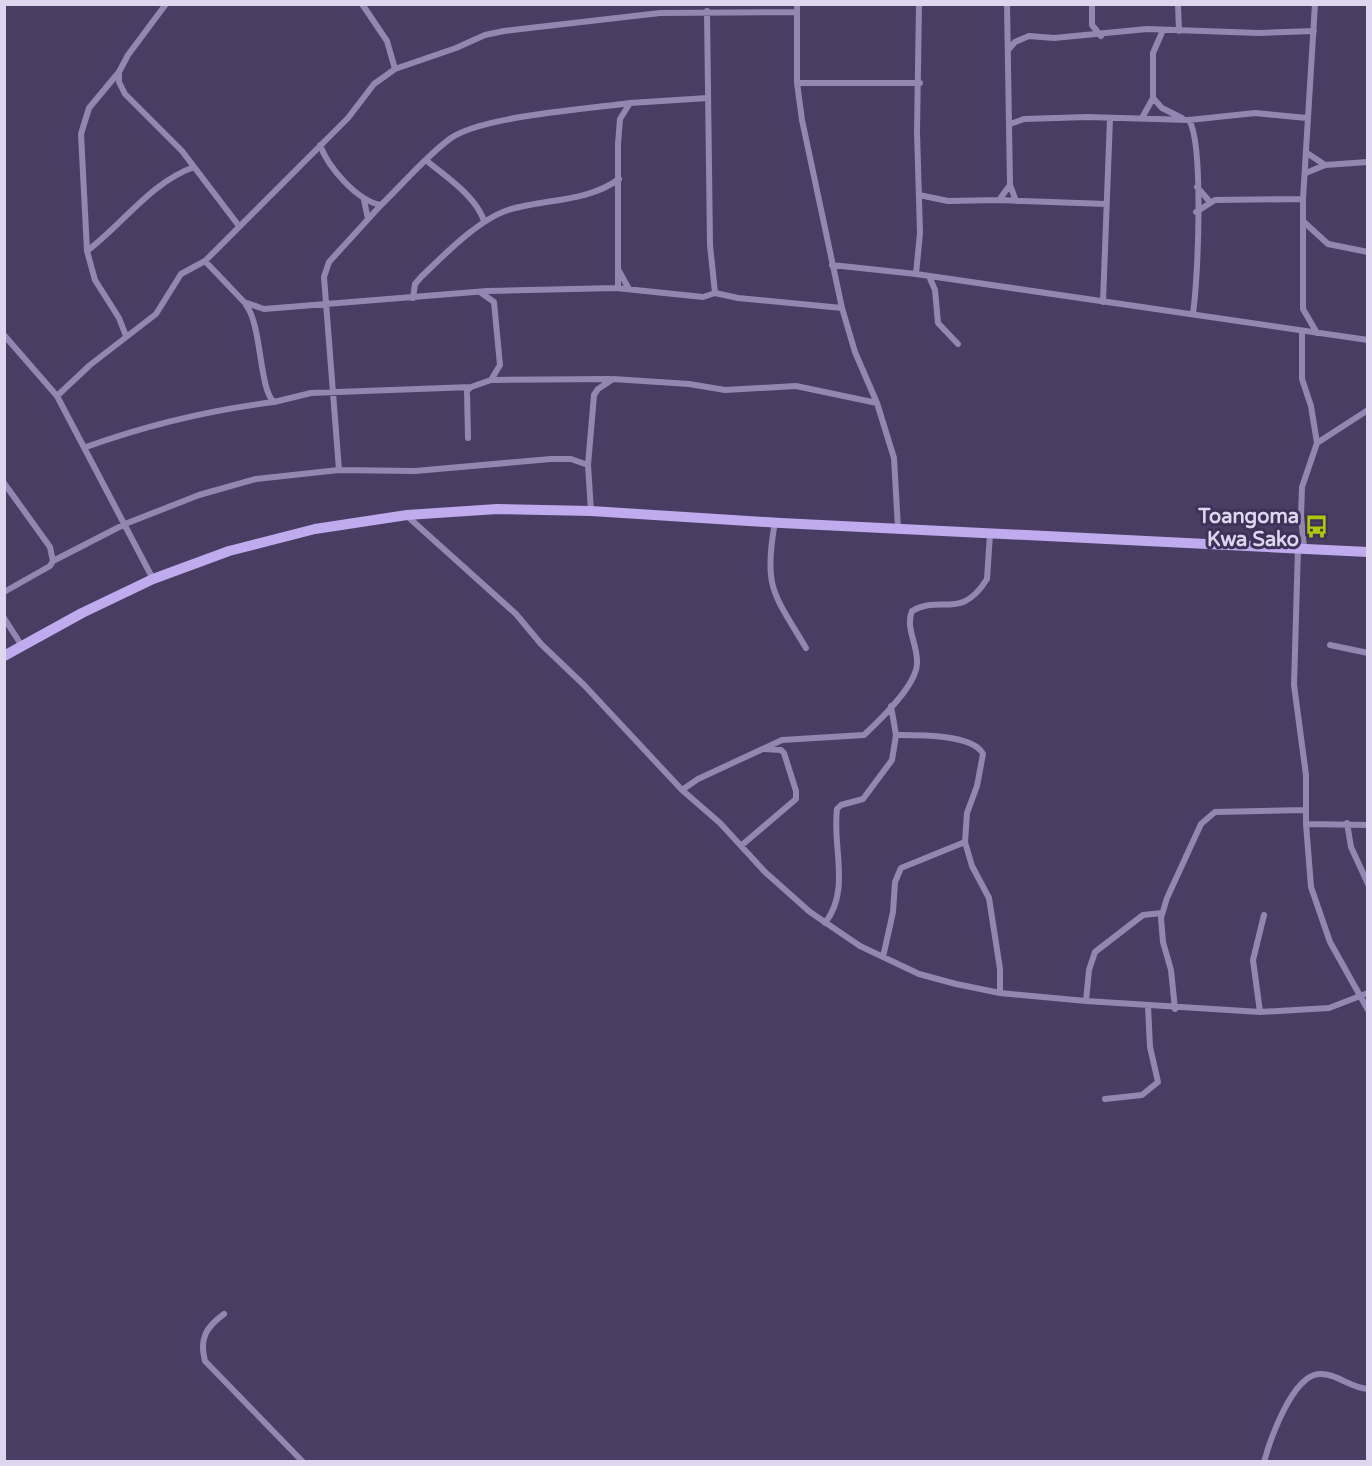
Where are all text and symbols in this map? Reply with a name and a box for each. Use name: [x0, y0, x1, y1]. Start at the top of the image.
place label: Toangoma Kwa Sako: [1197, 505, 1299, 552]
bus stop icon: Toangoma Kwa Sako: [1304, 514, 1330, 540]

